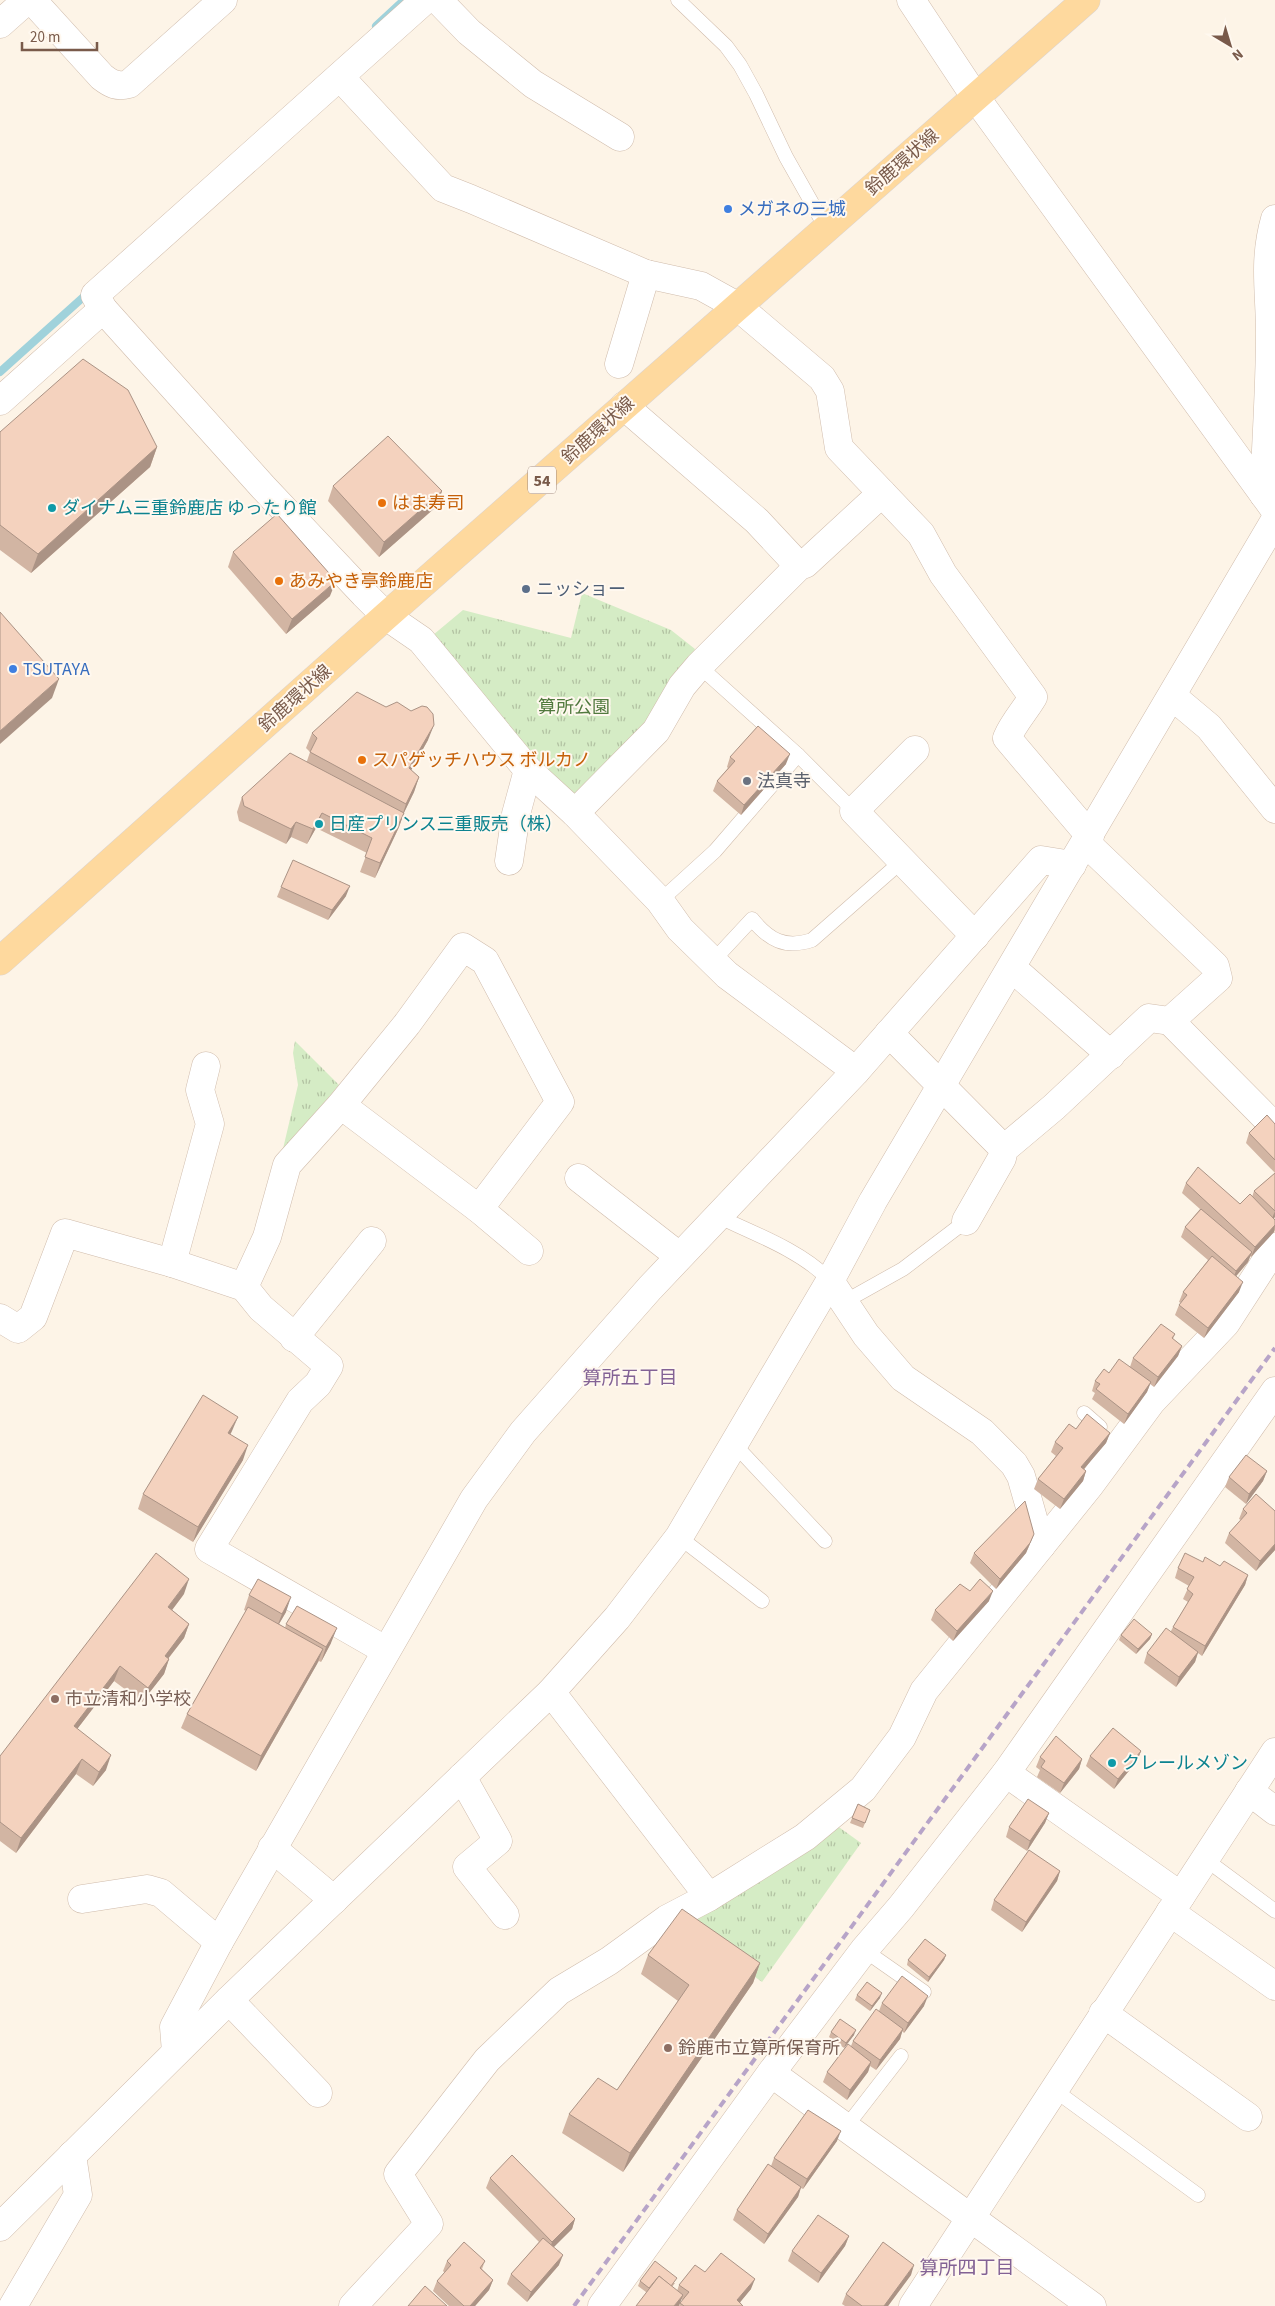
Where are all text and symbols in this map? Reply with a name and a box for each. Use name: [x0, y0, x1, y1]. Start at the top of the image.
scale bar: [22, 20, 98, 52]
north arrow: [1205, 20, 1255, 70]
text: 20 m: [30, 27, 60, 48]
text: N: [1228, 44, 1247, 65]
street label: 鈴鹿環状線: [860, 123, 944, 201]
place label: メガネの三城: [738, 197, 846, 222]
marker: メガネの三城: [722, 203, 734, 215]
street label: 鈴鹿環状線: [557, 391, 640, 470]
road number: 54: [528, 466, 556, 494]
place label: はま寿司: [392, 491, 464, 516]
place label: ダイナム三重鈴鹿店 ゆったり館: [62, 496, 317, 521]
marker: はま寿司: [376, 497, 388, 509]
marker: ダイナム三重鈴鹿店 ゆったり館: [46, 502, 58, 514]
place label: あみやき亭鈴鹿店: [289, 569, 433, 594]
marker: あみやき亭鈴鹿店: [273, 575, 285, 587]
place label: ニッショー: [536, 577, 626, 602]
marker: ニッショー: [520, 583, 532, 595]
place label: TSUTAYA: [23, 657, 90, 682]
street label: 鈴鹿環状線: [254, 659, 337, 738]
marker: TSUTAYA: [7, 663, 19, 675]
park label: 算所公園: [538, 695, 610, 720]
place label: スパゲッチハウス ボルカノ: [372, 748, 591, 773]
marker: スパゲッチハウス ボルカノ: [356, 754, 368, 766]
place label: 法真寺: [757, 769, 811, 794]
marker: 法真寺: [741, 775, 753, 787]
place label: 日産プリンス三重販売（株）: [329, 812, 563, 837]
marker: 日産プリンス三重販売（株）: [313, 818, 325, 830]
district label: 算所五丁目: [582, 1365, 678, 1392]
place label: 市立清和小学校: [65, 1687, 191, 1712]
marker: 市立清和小学校: [49, 1693, 61, 1705]
place label: クレールメゾン: [1122, 1751, 1248, 1776]
marker: クレールメゾン: [1106, 1757, 1118, 1769]
place label: 鈴鹿市立算所保育所: [678, 2036, 840, 2061]
marker: 鈴鹿市立算所保育所: [662, 2042, 674, 2054]
district label: 算所四丁目: [919, 2255, 1015, 2282]

